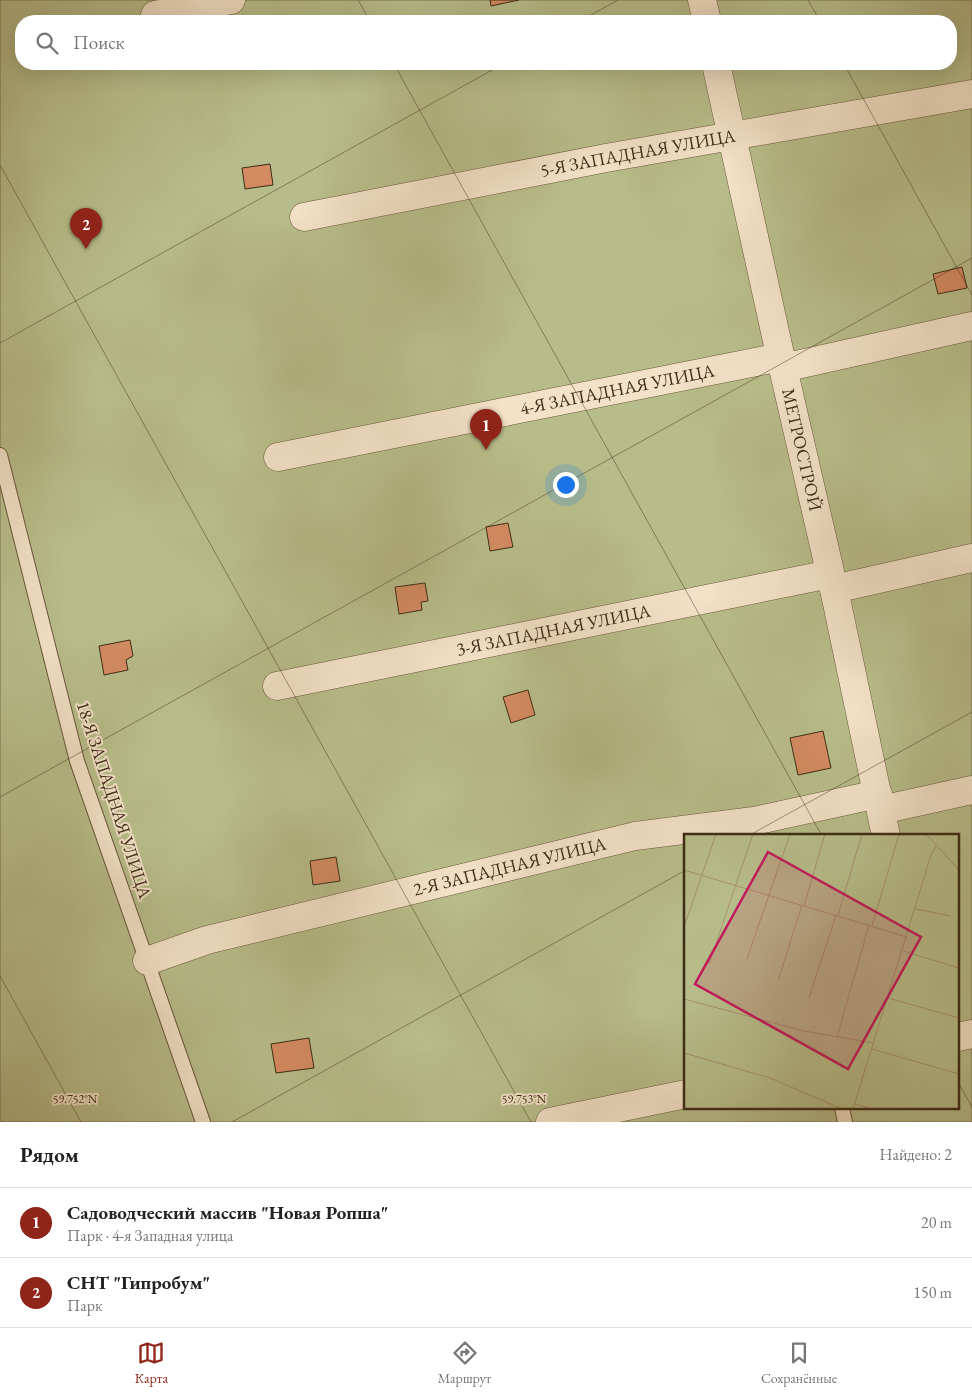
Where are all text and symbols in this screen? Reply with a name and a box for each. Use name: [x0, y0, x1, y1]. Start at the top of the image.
search box: [15, 15, 957, 70]
icon: search: [33, 29, 61, 57]
text: Поиск: [73, 30, 125, 55]
street label: 5-Я ЗАПАДНАЯ УЛИЦА: [538, 123, 738, 182]
pin: 2: [70, 208, 102, 249]
street label: 4-Я ЗАПАДНАЯ УЛИЦА: [518, 358, 717, 420]
street label: МЕТРОСТРОЙ: [777, 386, 828, 513]
pin: 1: [470, 409, 502, 450]
your location: [553, 472, 579, 498]
street label: 3-Я ЗАПАДНАЯ УЛИЦА: [454, 599, 653, 660]
street label: 18-Я ЗАПАДНАЯ УЛИЦА: [72, 698, 157, 902]
street label: 2-Я ЗАПАДНАЯ УЛИЦА: [411, 831, 609, 900]
inset map: [684, 834, 960, 1110]
text: 59.752°N: [53, 1091, 98, 1107]
text: 59.753°N: [502, 1091, 547, 1107]
text: Рядом: [20, 1141, 79, 1168]
text: Найдено: 2: [880, 1144, 952, 1165]
text: Садоводческий массив "Новая Ропша": [67, 1200, 388, 1225]
text: 1: [32, 1212, 40, 1233]
text: 20 m: [921, 1212, 952, 1233]
text: Парк · 4-я Западная улица: [67, 1225, 233, 1246]
text: СНТ "Гипробум": [67, 1270, 210, 1295]
text: 2: [32, 1282, 40, 1303]
text: 150 m: [913, 1282, 952, 1303]
text: Парк: [67, 1295, 103, 1316]
tab: Карта: [135, 1339, 168, 1387]
tab: Маршрут: [438, 1339, 491, 1387]
tab: Сохранённые: [761, 1339, 837, 1387]

